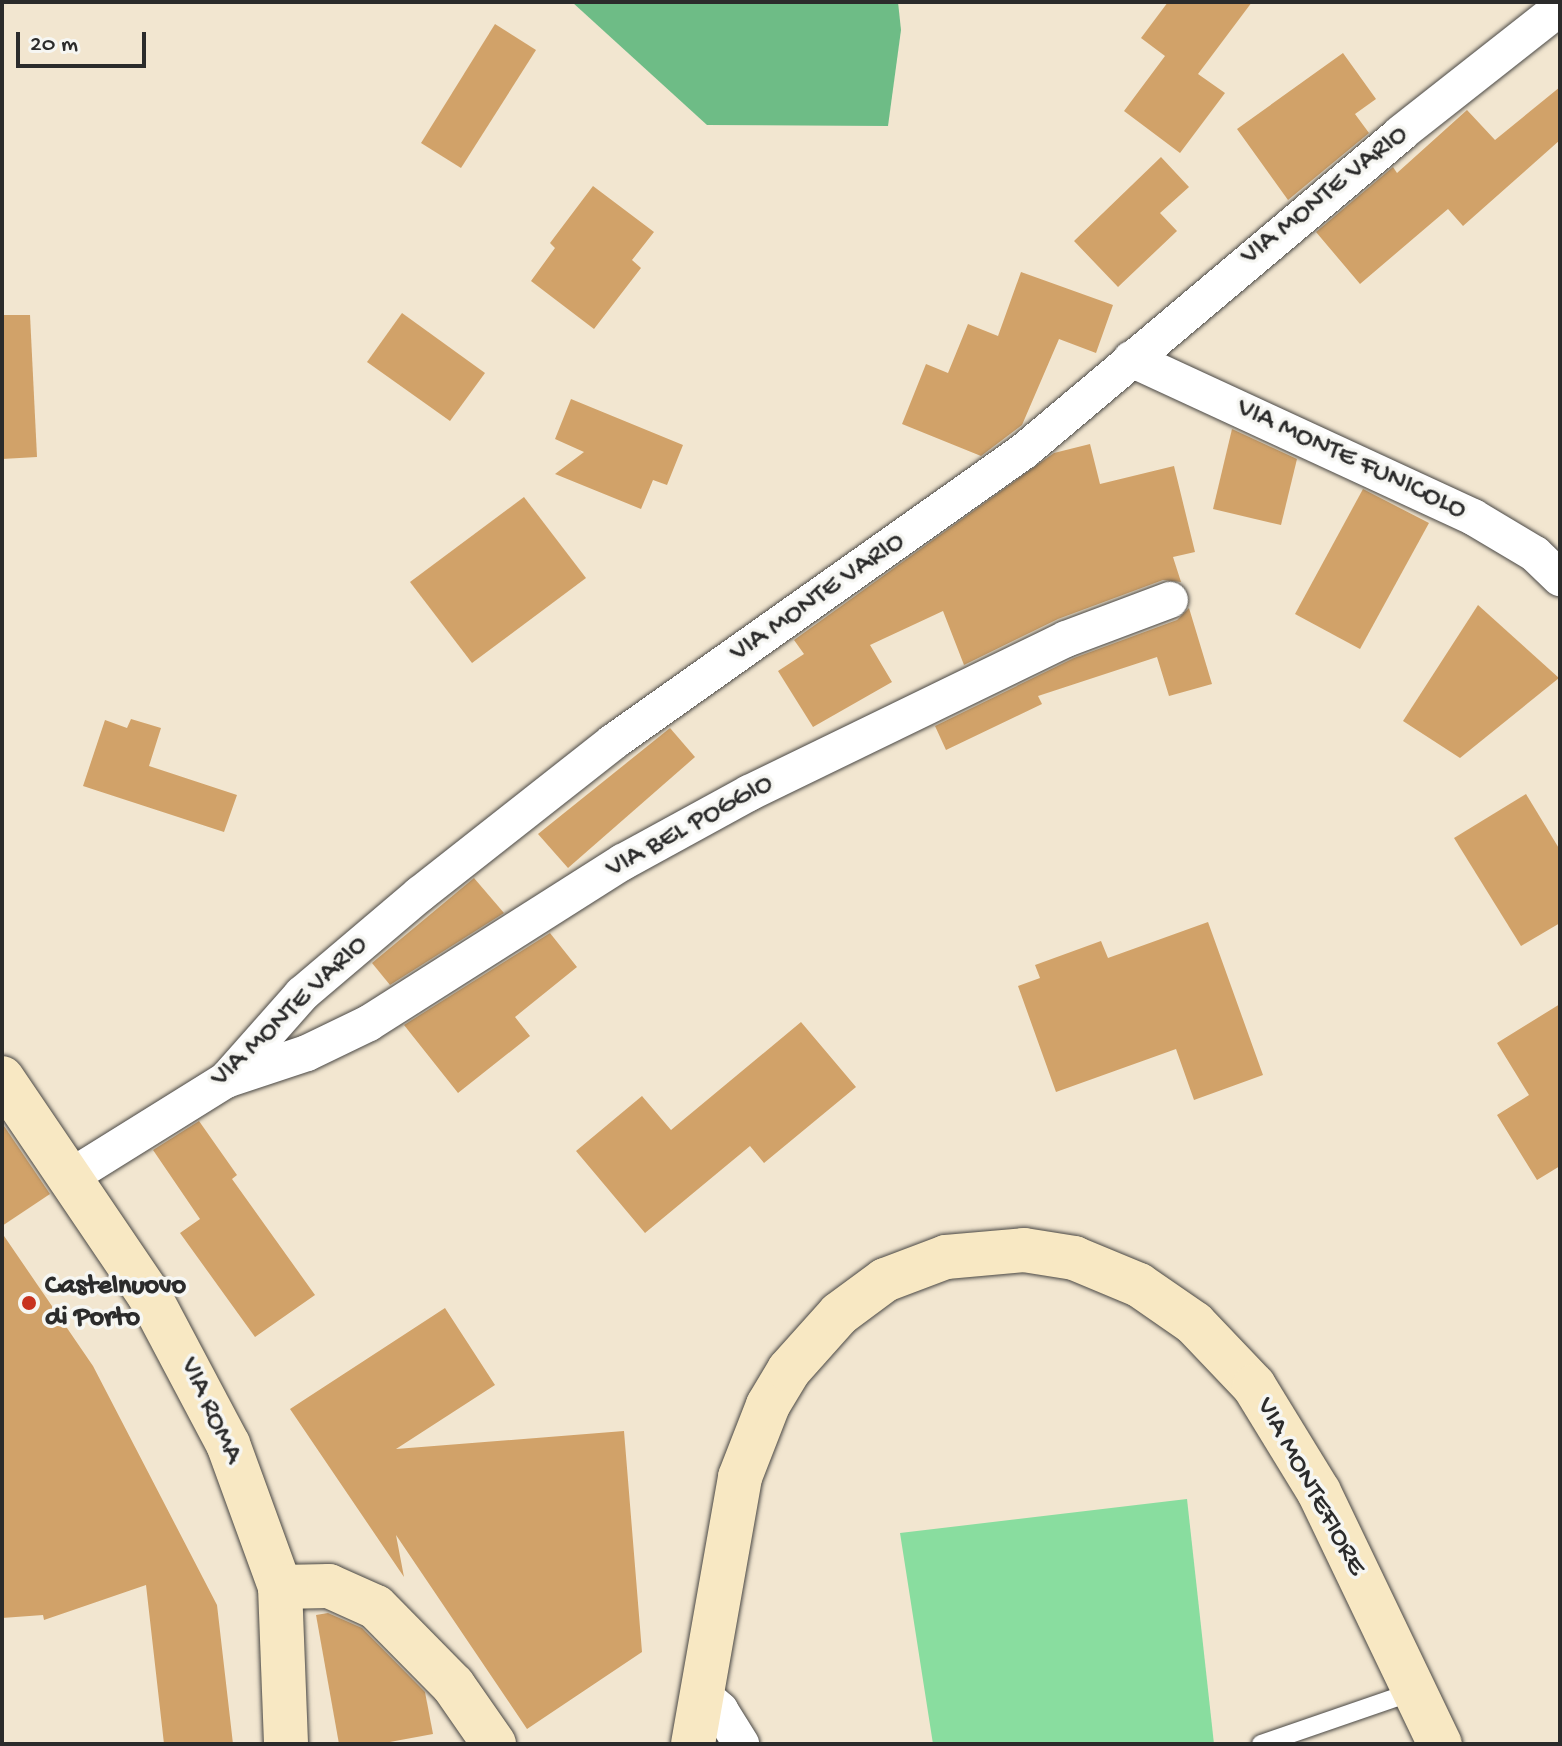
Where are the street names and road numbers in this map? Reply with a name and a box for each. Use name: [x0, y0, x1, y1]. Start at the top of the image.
street label: VIA MONTE VARIO: [1235, 118, 1415, 274]
street label: VIA MONTE FUNICOLO: [1231, 392, 1471, 528]
street label: VIA MONTE VARIO: [724, 525, 912, 671]
street label: VIA BEL POGGIO: [601, 767, 779, 887]
street label: VIA MONTE VARIO: [205, 929, 375, 1095]
street label: VIA ROMA: [171, 1353, 249, 1469]
street label: VIA MONTEFIORE: [1247, 1392, 1373, 1582]

